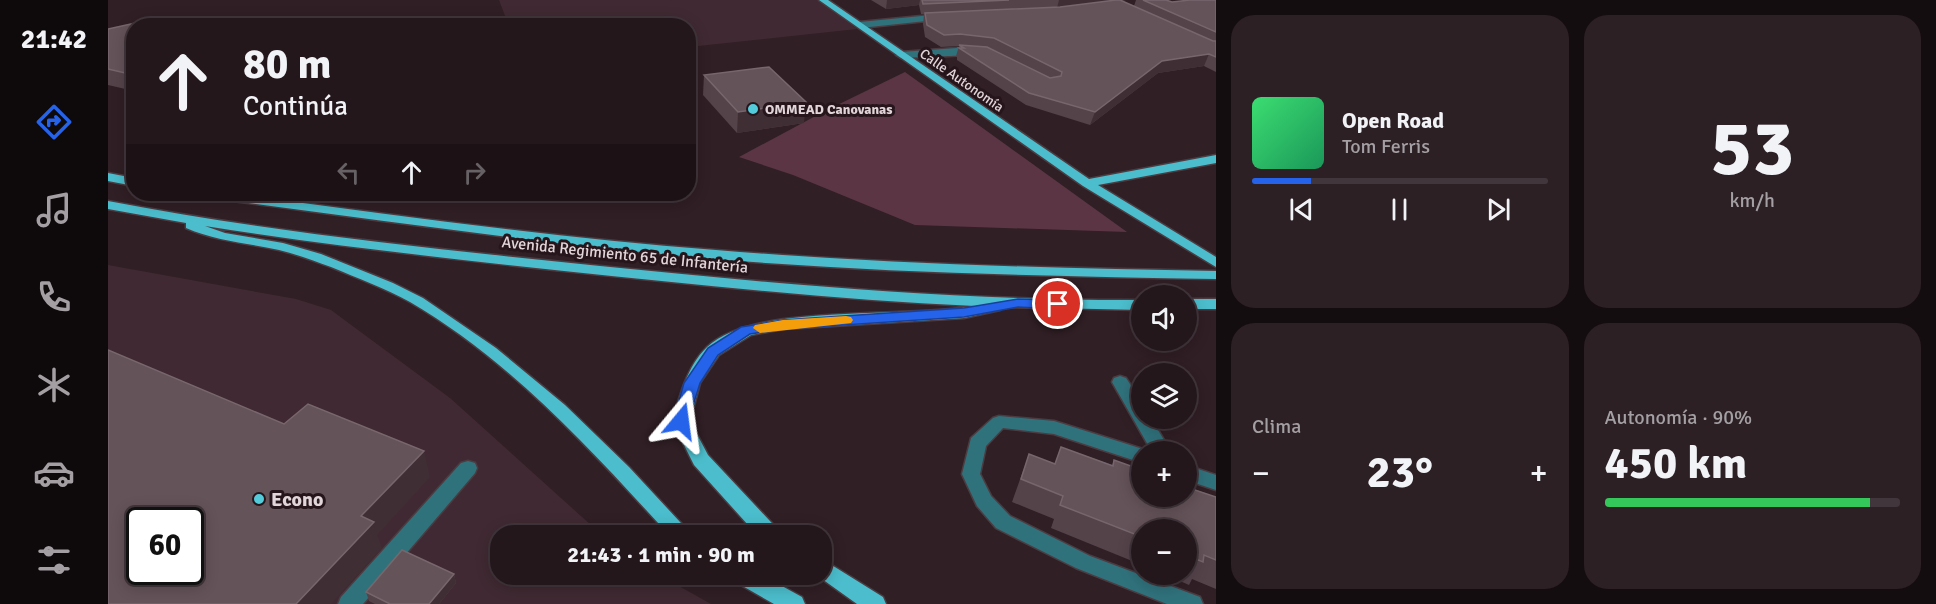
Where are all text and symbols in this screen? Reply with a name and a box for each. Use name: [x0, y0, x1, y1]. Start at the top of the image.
text: 21:42: [21, 23, 87, 56]
text: 80 m: [243, 39, 332, 90]
icon: ahead: [144, 42, 222, 120]
street label: Calle Autonomía: [916, 45, 1007, 116]
text: Continúa: [243, 90, 348, 123]
icon: directions: [33, 101, 75, 143]
place label: OMMEAD Canovanas: [765, 101, 893, 118]
text: 53: [1710, 101, 1794, 197]
marker: OMMEAD Canovanas: [746, 102, 760, 116]
text: Open Road: [1342, 107, 1444, 134]
text: Tom Ferris: [1342, 134, 1430, 159]
icon: left: [332, 156, 365, 189]
icon: ahead: [395, 156, 428, 189]
icon: right: [458, 156, 491, 189]
text: km/h: [1730, 188, 1775, 213]
icon: music: [33, 189, 75, 231]
icon: previous: [1285, 193, 1318, 226]
icon: pause: [1383, 193, 1416, 226]
icon: next: [1482, 193, 1515, 226]
street label: Avenida Regimiento 65 de Infantería: [501, 232, 749, 278]
icon: phone: [33, 276, 75, 318]
pin: [1032, 278, 1083, 329]
map controls: [1131, 285, 1197, 585]
button: sound: [1131, 285, 1197, 351]
icon: arrive: [1041, 287, 1074, 320]
button: layers: [1131, 363, 1197, 429]
icon: climate: [33, 364, 75, 406]
position arrow: [649, 389, 713, 453]
text: Autonomía · 90%: [1605, 405, 1752, 430]
text: Clima: [1252, 414, 1301, 439]
text: 450 km: [1605, 436, 1747, 491]
button: +: [1131, 441, 1197, 507]
text: 23°: [1366, 445, 1433, 500]
icon: car: [33, 452, 75, 494]
text: −: [1252, 453, 1270, 494]
text: +: [1530, 453, 1547, 494]
place label: Econo: [271, 487, 323, 512]
marker: Econo: [252, 492, 266, 506]
speed limit sign: 60: [126, 507, 204, 585]
button: −: [1131, 519, 1197, 585]
icon: filters: [33, 539, 75, 581]
text: 21:43 · 1 min · 90 m: [567, 541, 755, 568]

